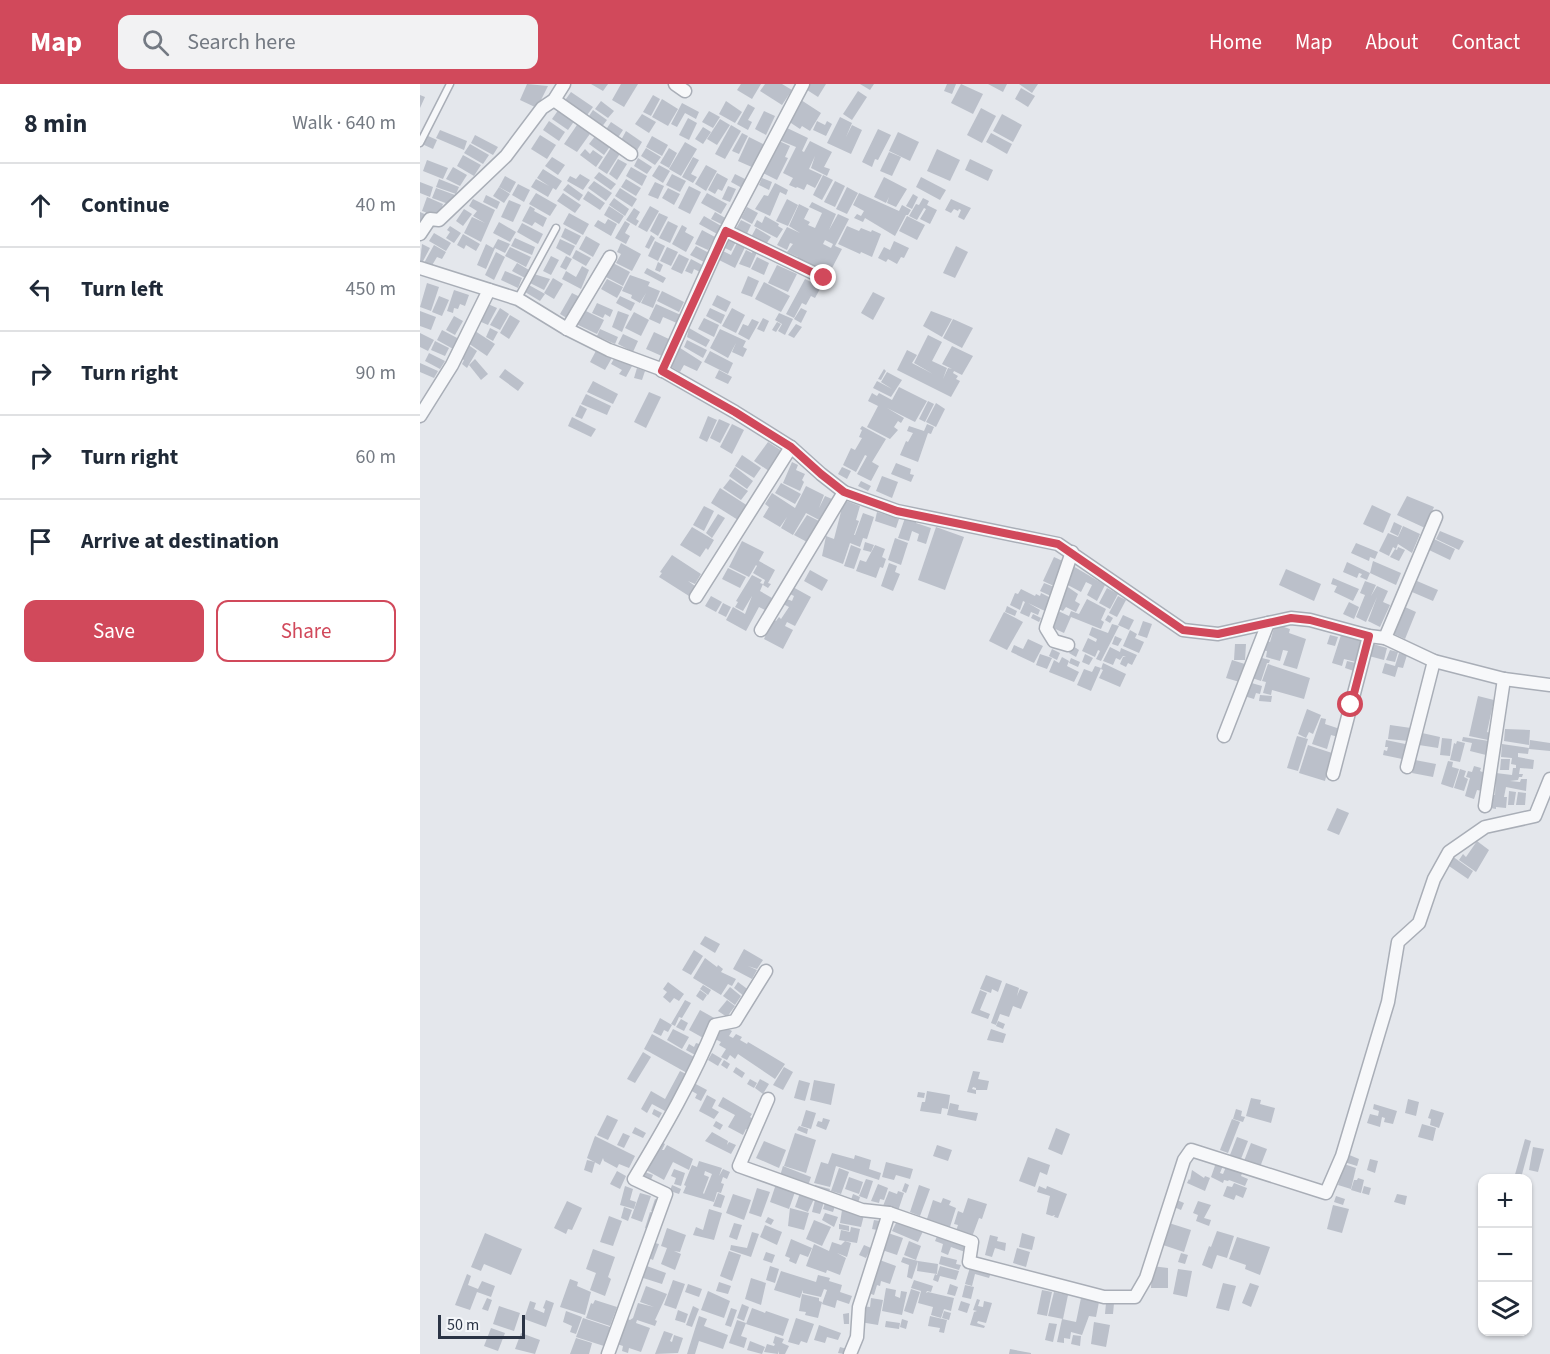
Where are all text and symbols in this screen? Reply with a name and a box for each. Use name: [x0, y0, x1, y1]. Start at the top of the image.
search box: [118, 15, 538, 69]
text: Map: [30, 22, 82, 62]
icon: search: [139, 26, 172, 59]
text: Search here: [187, 26, 296, 58]
text: Home: [1209, 27, 1262, 57]
text: Map: [1295, 27, 1333, 57]
text: About: [1366, 27, 1418, 57]
text: Contact: [1451, 27, 1520, 57]
text: 8 min: [24, 105, 87, 142]
text: Walk · 640 m: [292, 109, 396, 137]
icon: ahead: [24, 189, 57, 222]
text: Continue: [81, 189, 170, 221]
text: 40 m: [356, 191, 396, 219]
route end: [810, 264, 836, 290]
icon: left: [24, 273, 57, 306]
text: Turn left: [81, 273, 163, 305]
text: 450 m: [346, 275, 396, 303]
icon: right: [24, 357, 57, 390]
text: Turn right: [81, 357, 178, 389]
text: 90 m: [356, 359, 396, 387]
icon: right: [24, 441, 57, 474]
text: Turn right: [81, 441, 178, 473]
text: 60 m: [356, 443, 396, 471]
icon: arrive: [24, 525, 57, 558]
text: Arrive at destination: [81, 525, 279, 557]
button: Save: [24, 600, 204, 662]
button: Share: [216, 600, 396, 662]
route start: [1337, 691, 1363, 717]
map controls: [1478, 1174, 1532, 1336]
button: +: [1478, 1174, 1532, 1228]
button: −: [1478, 1228, 1532, 1282]
button: layers: [1478, 1282, 1532, 1336]
scale bar: [438, 1312, 525, 1340]
text: 50 m: [447, 1314, 479, 1336]

